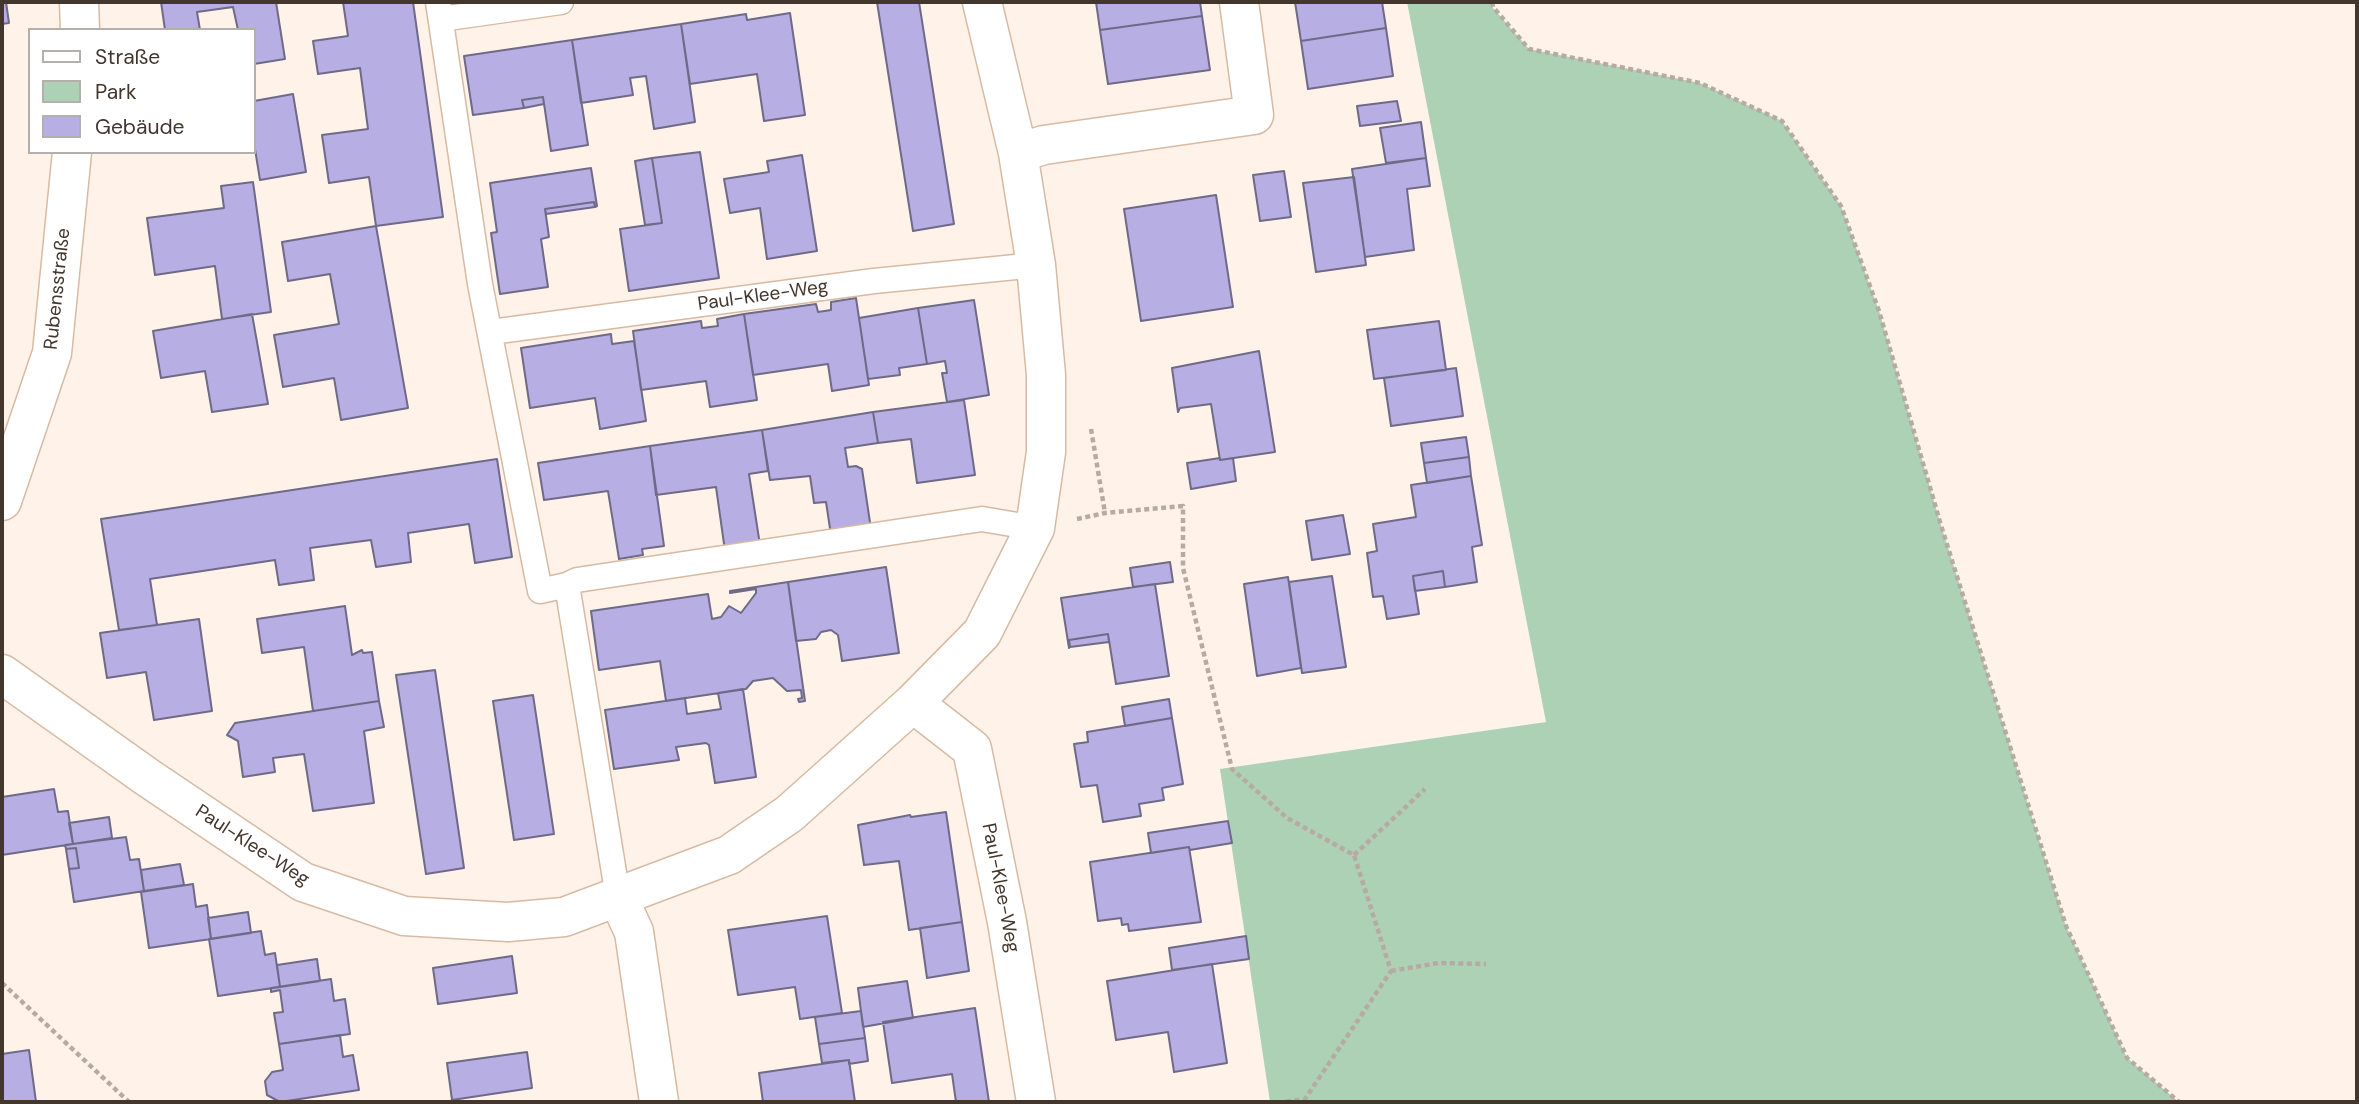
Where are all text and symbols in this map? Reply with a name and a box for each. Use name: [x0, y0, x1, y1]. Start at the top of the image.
legend: [28, 28, 256, 154]
text: Straße: [95, 43, 160, 71]
text: Park: [95, 78, 136, 106]
text: Gebäude: [95, 113, 185, 141]
street label: Rubensstraße: [40, 227, 76, 351]
street label: Paul-Klee-Weg: [696, 276, 830, 316]
street label: Paul-Klee-Weg: [191, 801, 313, 891]
street label: Paul-Klee-Weg: [976, 821, 1024, 955]

